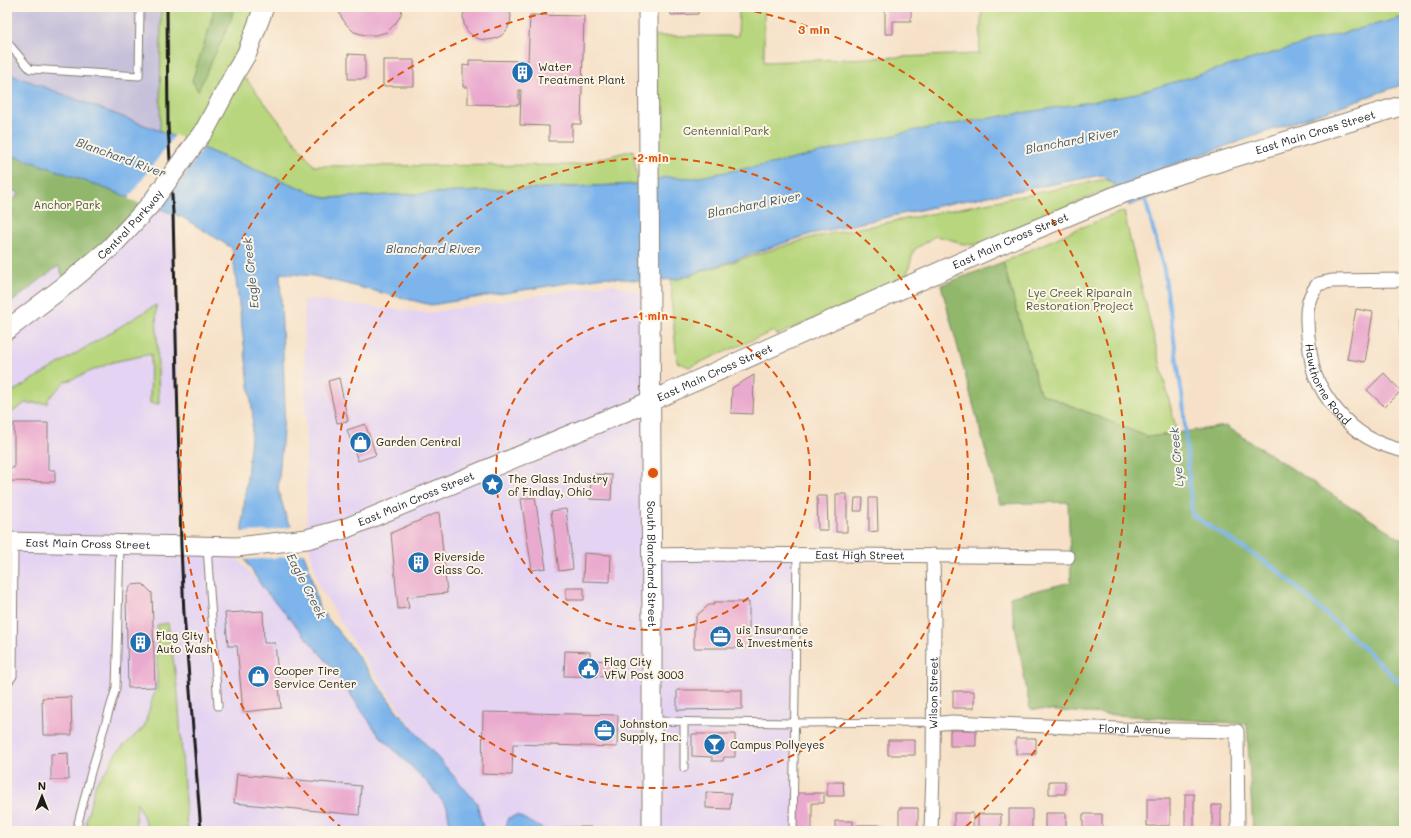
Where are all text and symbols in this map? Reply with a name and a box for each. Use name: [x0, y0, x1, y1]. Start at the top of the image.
text: 3 min: [798, 21, 830, 37]
place label: Water Treatment Plant: [538, 59, 626, 87]
building icon: Water Treatment Plant: [509, 60, 535, 86]
street label: East Main Cross Street: [1253, 106, 1377, 157]
park label: Centennial Park: [683, 123, 769, 138]
water label: Blanchard River: [1024, 123, 1120, 157]
water label: Blanchard River: [74, 133, 168, 181]
text: 2 min: [637, 149, 669, 165]
street label: Central Parkway: [94, 186, 166, 263]
water label: Blanchard River: [706, 187, 802, 221]
park label: Anchor Park: [34, 197, 101, 212]
street label: East Main Cross Street: [950, 209, 1071, 272]
water label: Eagle Creek: [238, 236, 262, 309]
water label: Blanchard River: [386, 240, 480, 256]
park label: Lye Creek Riparain Restoration Project: [1026, 285, 1134, 313]
text: 1 min: [638, 307, 668, 323]
street label: East Main Cross Street: [654, 340, 774, 404]
street label: Hawthorne Road: [1302, 343, 1354, 428]
water label: Lye Creek: [1165, 426, 1187, 488]
shop icon: Garden Central: [348, 429, 374, 455]
place label: Garden Central: [376, 434, 461, 449]
centre of rings: [646, 466, 660, 480]
street label: East Main Cross Street: [355, 467, 477, 529]
place label: The Glass Industry of Findlay, Ohio: [508, 471, 608, 499]
place icon: The Glass Industry of Findlay, Ohio: [479, 472, 505, 498]
street label: South Blanchard Street: [644, 501, 660, 627]
street label: East Main Cross Street: [25, 534, 151, 552]
street label: East High Street: [815, 547, 905, 563]
place label: Riverside Glass Co.: [434, 549, 485, 577]
water label: Eagle Creek: [284, 550, 331, 622]
building icon: Riverside Glass Co.: [406, 550, 432, 576]
place label: uis Insurance & Investments: [736, 622, 813, 650]
office icon: uis Insurance & Investments: [708, 623, 734, 649]
place label: Flag City Auto Wash: [156, 628, 213, 656]
building icon: Flag City Auto Wash: [127, 629, 153, 655]
place label: Flag City VFW Post 3003: [604, 654, 684, 682]
public building icon: Flag City VFW Post 3003: [576, 655, 602, 681]
street label: Wilson Street: [925, 657, 941, 729]
place label: Cooper Tire Service Center: [274, 663, 356, 691]
shop icon: Cooper Tire Service Center: [246, 664, 272, 690]
place label: Johnston Supply, Inc.: [620, 716, 682, 744]
office icon: Johnston Supply, Inc.: [591, 717, 617, 743]
street label: Floral Avenue: [1098, 720, 1171, 737]
bar icon: Campus Pollyeyes: [701, 732, 727, 758]
place label: Campus Pollyeyes: [730, 737, 824, 752]
north arrow: [22, 776, 62, 816]
text: N: [38, 778, 46, 793]

